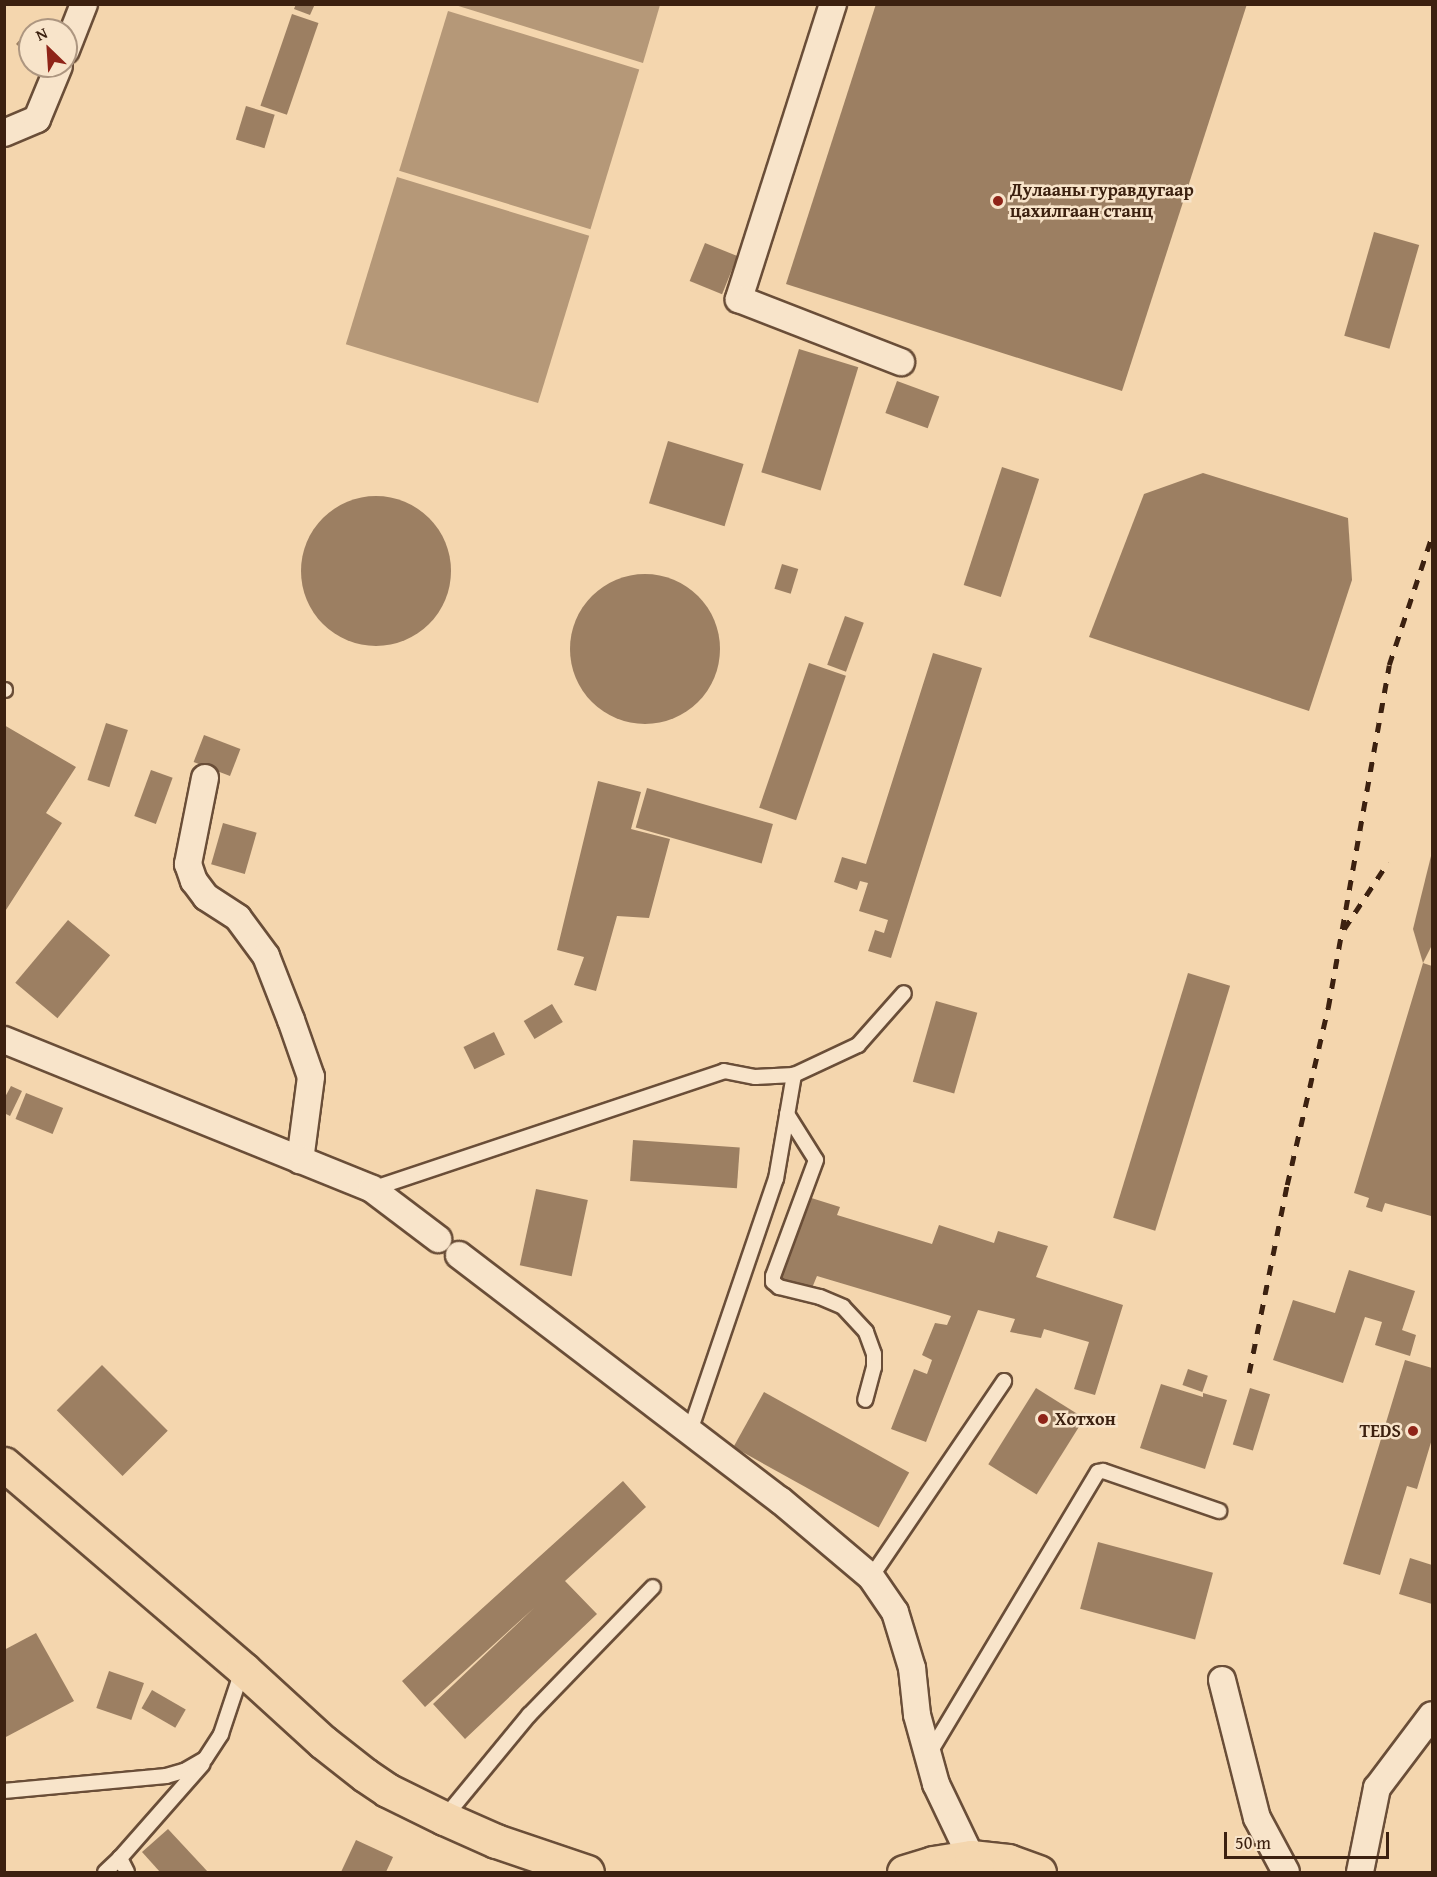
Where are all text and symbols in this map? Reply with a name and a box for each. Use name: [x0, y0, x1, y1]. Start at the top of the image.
north arrow: [18, 18, 78, 78]
text: N: [31, 20, 51, 47]
place label: Дулааны гуравдугаар цахилгаан станц: [1010, 180, 1194, 222]
marker: Дулааны гуравдугаар цахилгаан станц: [991, 194, 1005, 208]
place label: Хотхон: [1055, 1408, 1116, 1430]
marker: Хотхон: [1036, 1412, 1050, 1426]
place label: TEDS: [1360, 1420, 1401, 1442]
marker: TEDS: [1406, 1424, 1420, 1438]
scale bar: [1227, 1820, 1392, 1858]
text: 50 m: [1235, 1829, 1271, 1856]

